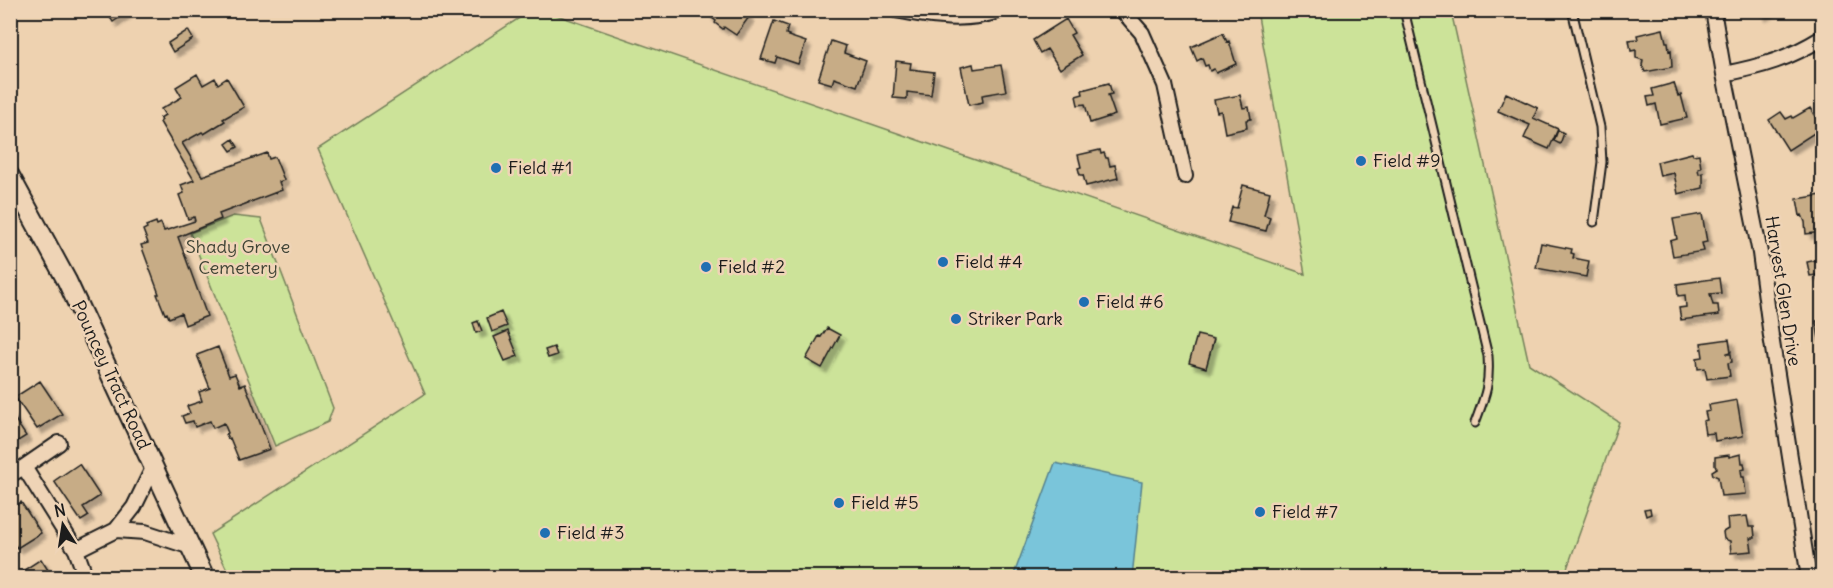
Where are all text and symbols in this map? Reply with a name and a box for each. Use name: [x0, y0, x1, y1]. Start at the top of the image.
place label: Field #9: [1373, 149, 1441, 172]
marker: Field #9: [1354, 154, 1368, 168]
place label: Field #1: [508, 156, 572, 179]
marker: Field #1: [489, 161, 503, 175]
street label: Harvest Glen Drive: [1760, 214, 1807, 368]
park label: Shady Grove Cemetery: [186, 235, 290, 279]
place label: Field #4: [955, 250, 1023, 273]
place label: Field #2: [718, 255, 785, 278]
marker: Field #4: [936, 255, 950, 269]
marker: Field #2: [699, 260, 713, 274]
place label: Field #6: [1096, 290, 1164, 313]
marker: Field #6: [1077, 295, 1091, 309]
street label: Pouncey Tract Road: [67, 297, 156, 453]
place label: Striker Park: [968, 307, 1063, 330]
marker: Striker Park: [949, 312, 963, 326]
place label: Field #5: [851, 491, 919, 514]
north arrow: [33, 495, 93, 555]
marker: Field #5: [832, 496, 846, 510]
text: N: [52, 499, 67, 521]
place label: Field #7: [1272, 500, 1338, 523]
marker: Field #7: [1253, 505, 1267, 519]
place label: Field #3: [557, 521, 625, 544]
marker: Field #3: [538, 526, 552, 540]

